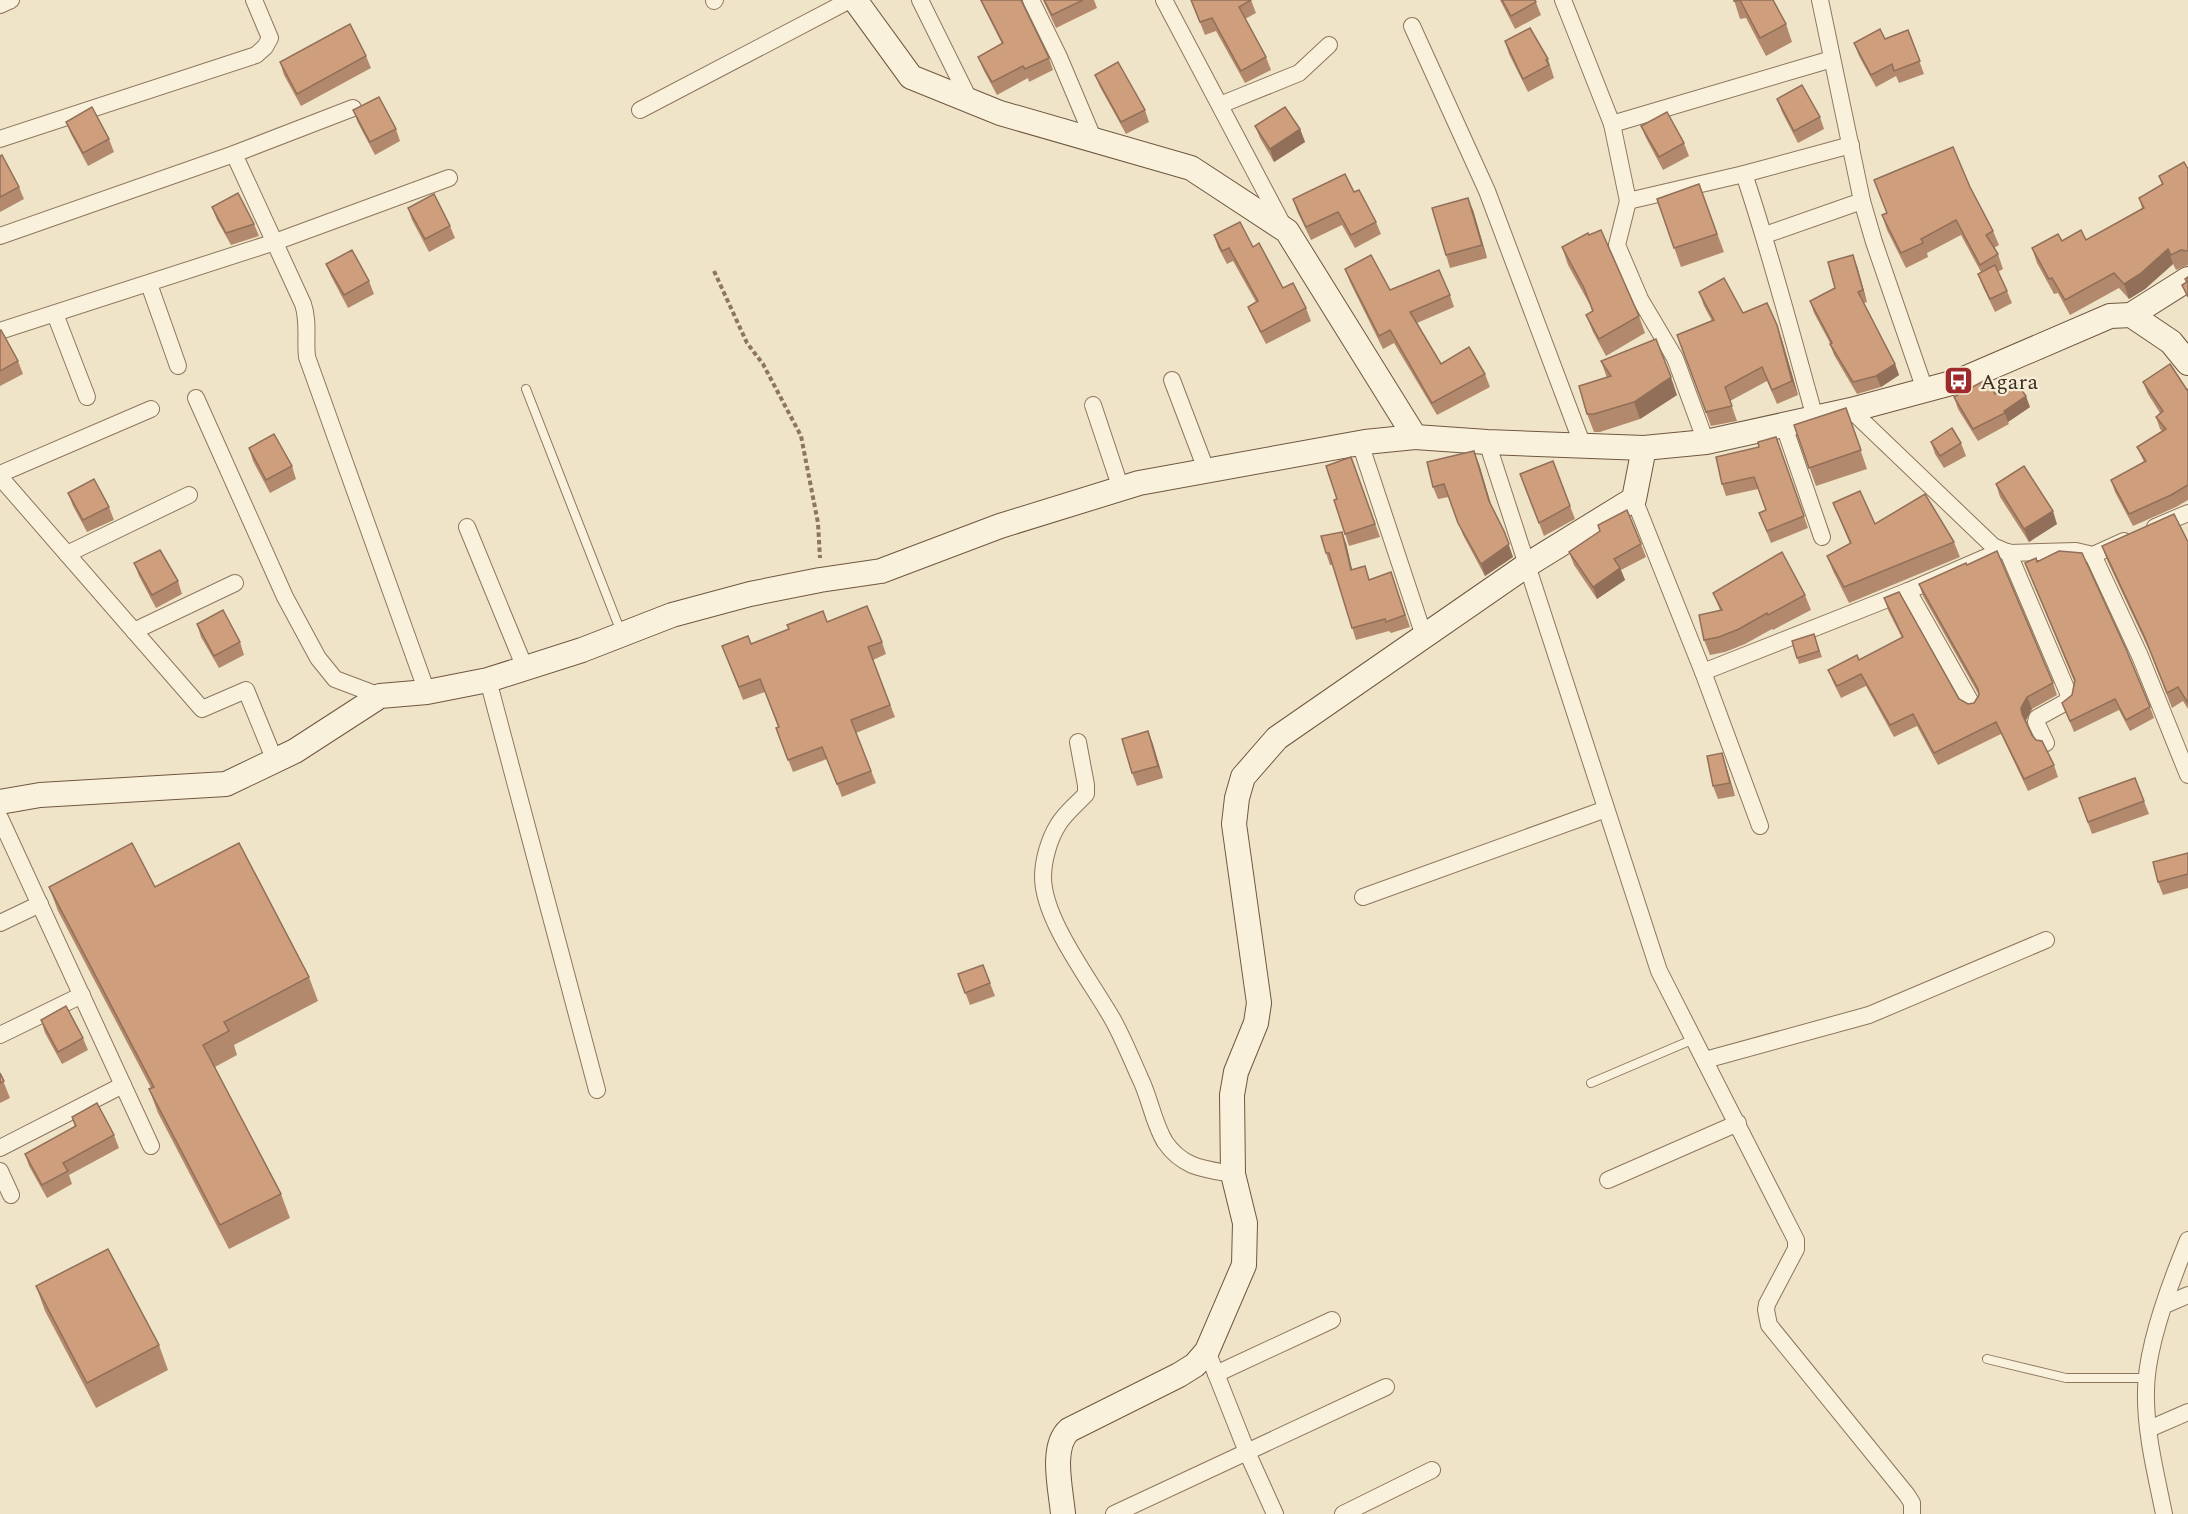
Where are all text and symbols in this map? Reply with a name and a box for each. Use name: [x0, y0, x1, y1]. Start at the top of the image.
bus stop icon: Agara: [1943, 365, 1975, 397]
place label: Agara: [1980, 366, 2039, 399]

